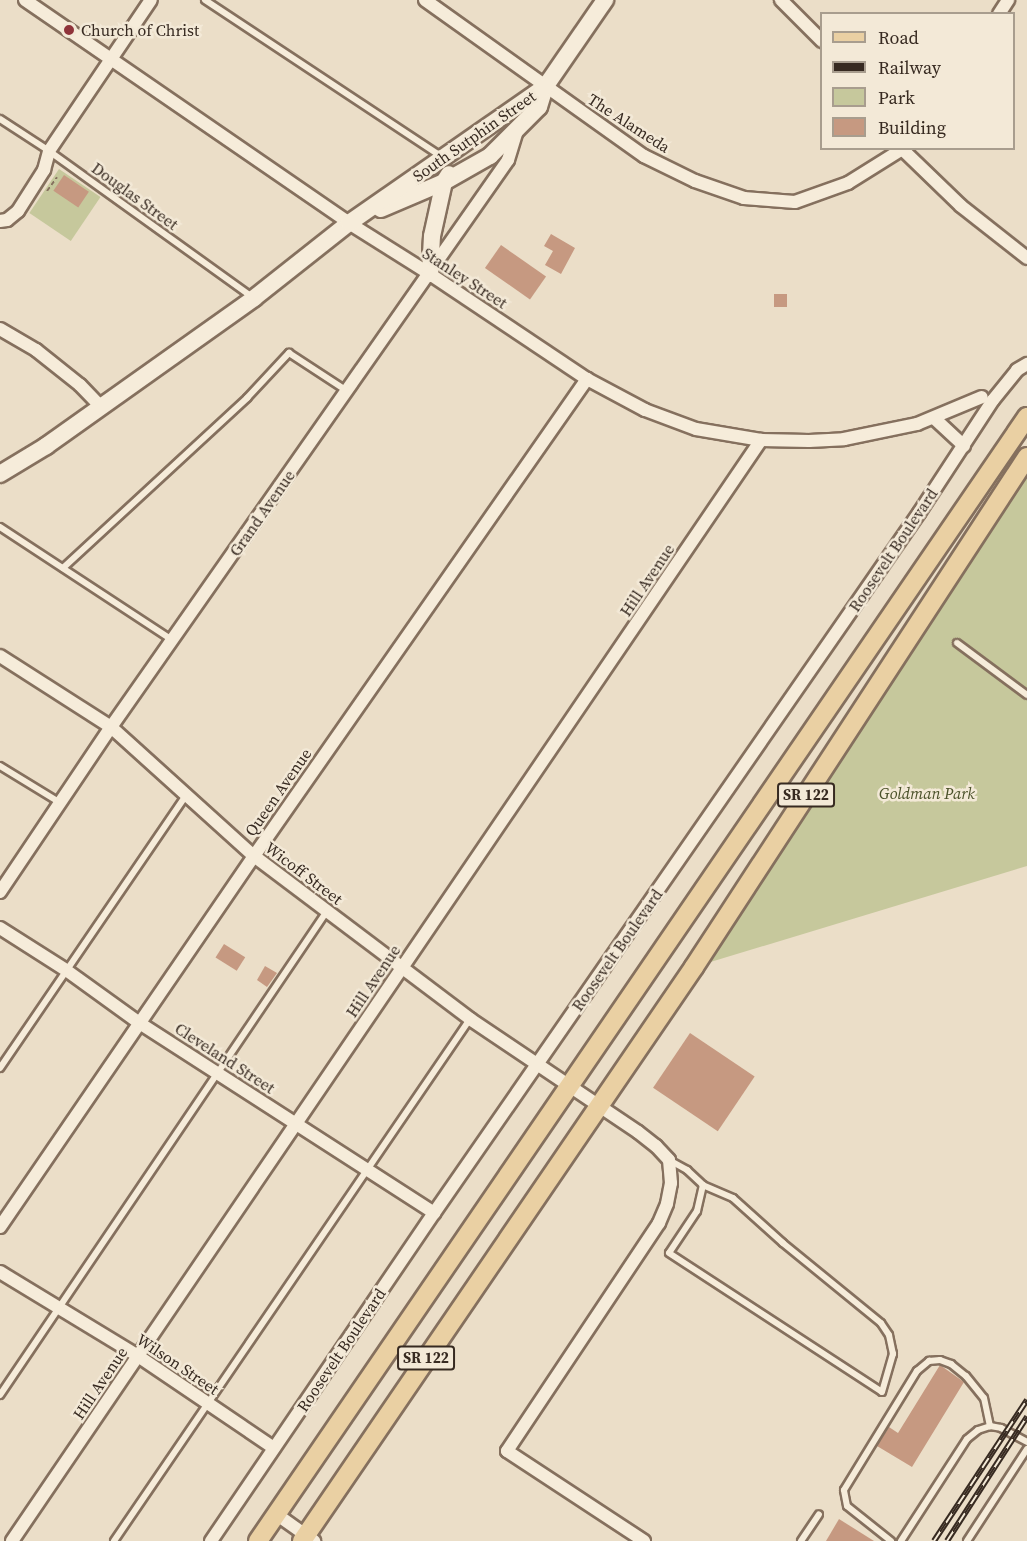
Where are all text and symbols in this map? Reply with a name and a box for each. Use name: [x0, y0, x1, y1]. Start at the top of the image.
legend: [820, 12, 1015, 150]
place label: Church of Christ: [81, 20, 199, 40]
marker: Church of Christ: [62, 23, 76, 37]
text: Road: [878, 25, 919, 50]
text: Railway: [878, 55, 941, 80]
text: Park: [878, 85, 915, 110]
street label: South Sutphin Street: [409, 86, 539, 186]
street label: The Alameda: [584, 89, 674, 157]
text: Building: [878, 115, 946, 140]
street label: Douglas Street: [88, 158, 182, 234]
street label: Stanley Street: [419, 244, 511, 312]
street label: Grand Avenue: [225, 466, 299, 560]
street label: Roosevelt Boulevard: [845, 485, 941, 615]
street label: Hill Avenue: [616, 540, 678, 620]
street label: Queen Avenue: [241, 744, 315, 840]
road number: SR 122: [776, 783, 836, 807]
park label: Goldman Park: [879, 783, 975, 803]
street label: Wicoff Street: [261, 838, 347, 908]
street label: Roosevelt Boulevard: [568, 885, 666, 1015]
street label: Hill Avenue: [342, 941, 404, 1021]
street label: Cleveland Street: [171, 1019, 279, 1097]
street label: Roosevelt Boulevard: [293, 1285, 389, 1415]
street label: Wilson Street: [133, 1329, 223, 1399]
street label: Hill Avenue: [69, 1343, 131, 1423]
road number: SR 122: [396, 1346, 456, 1370]

